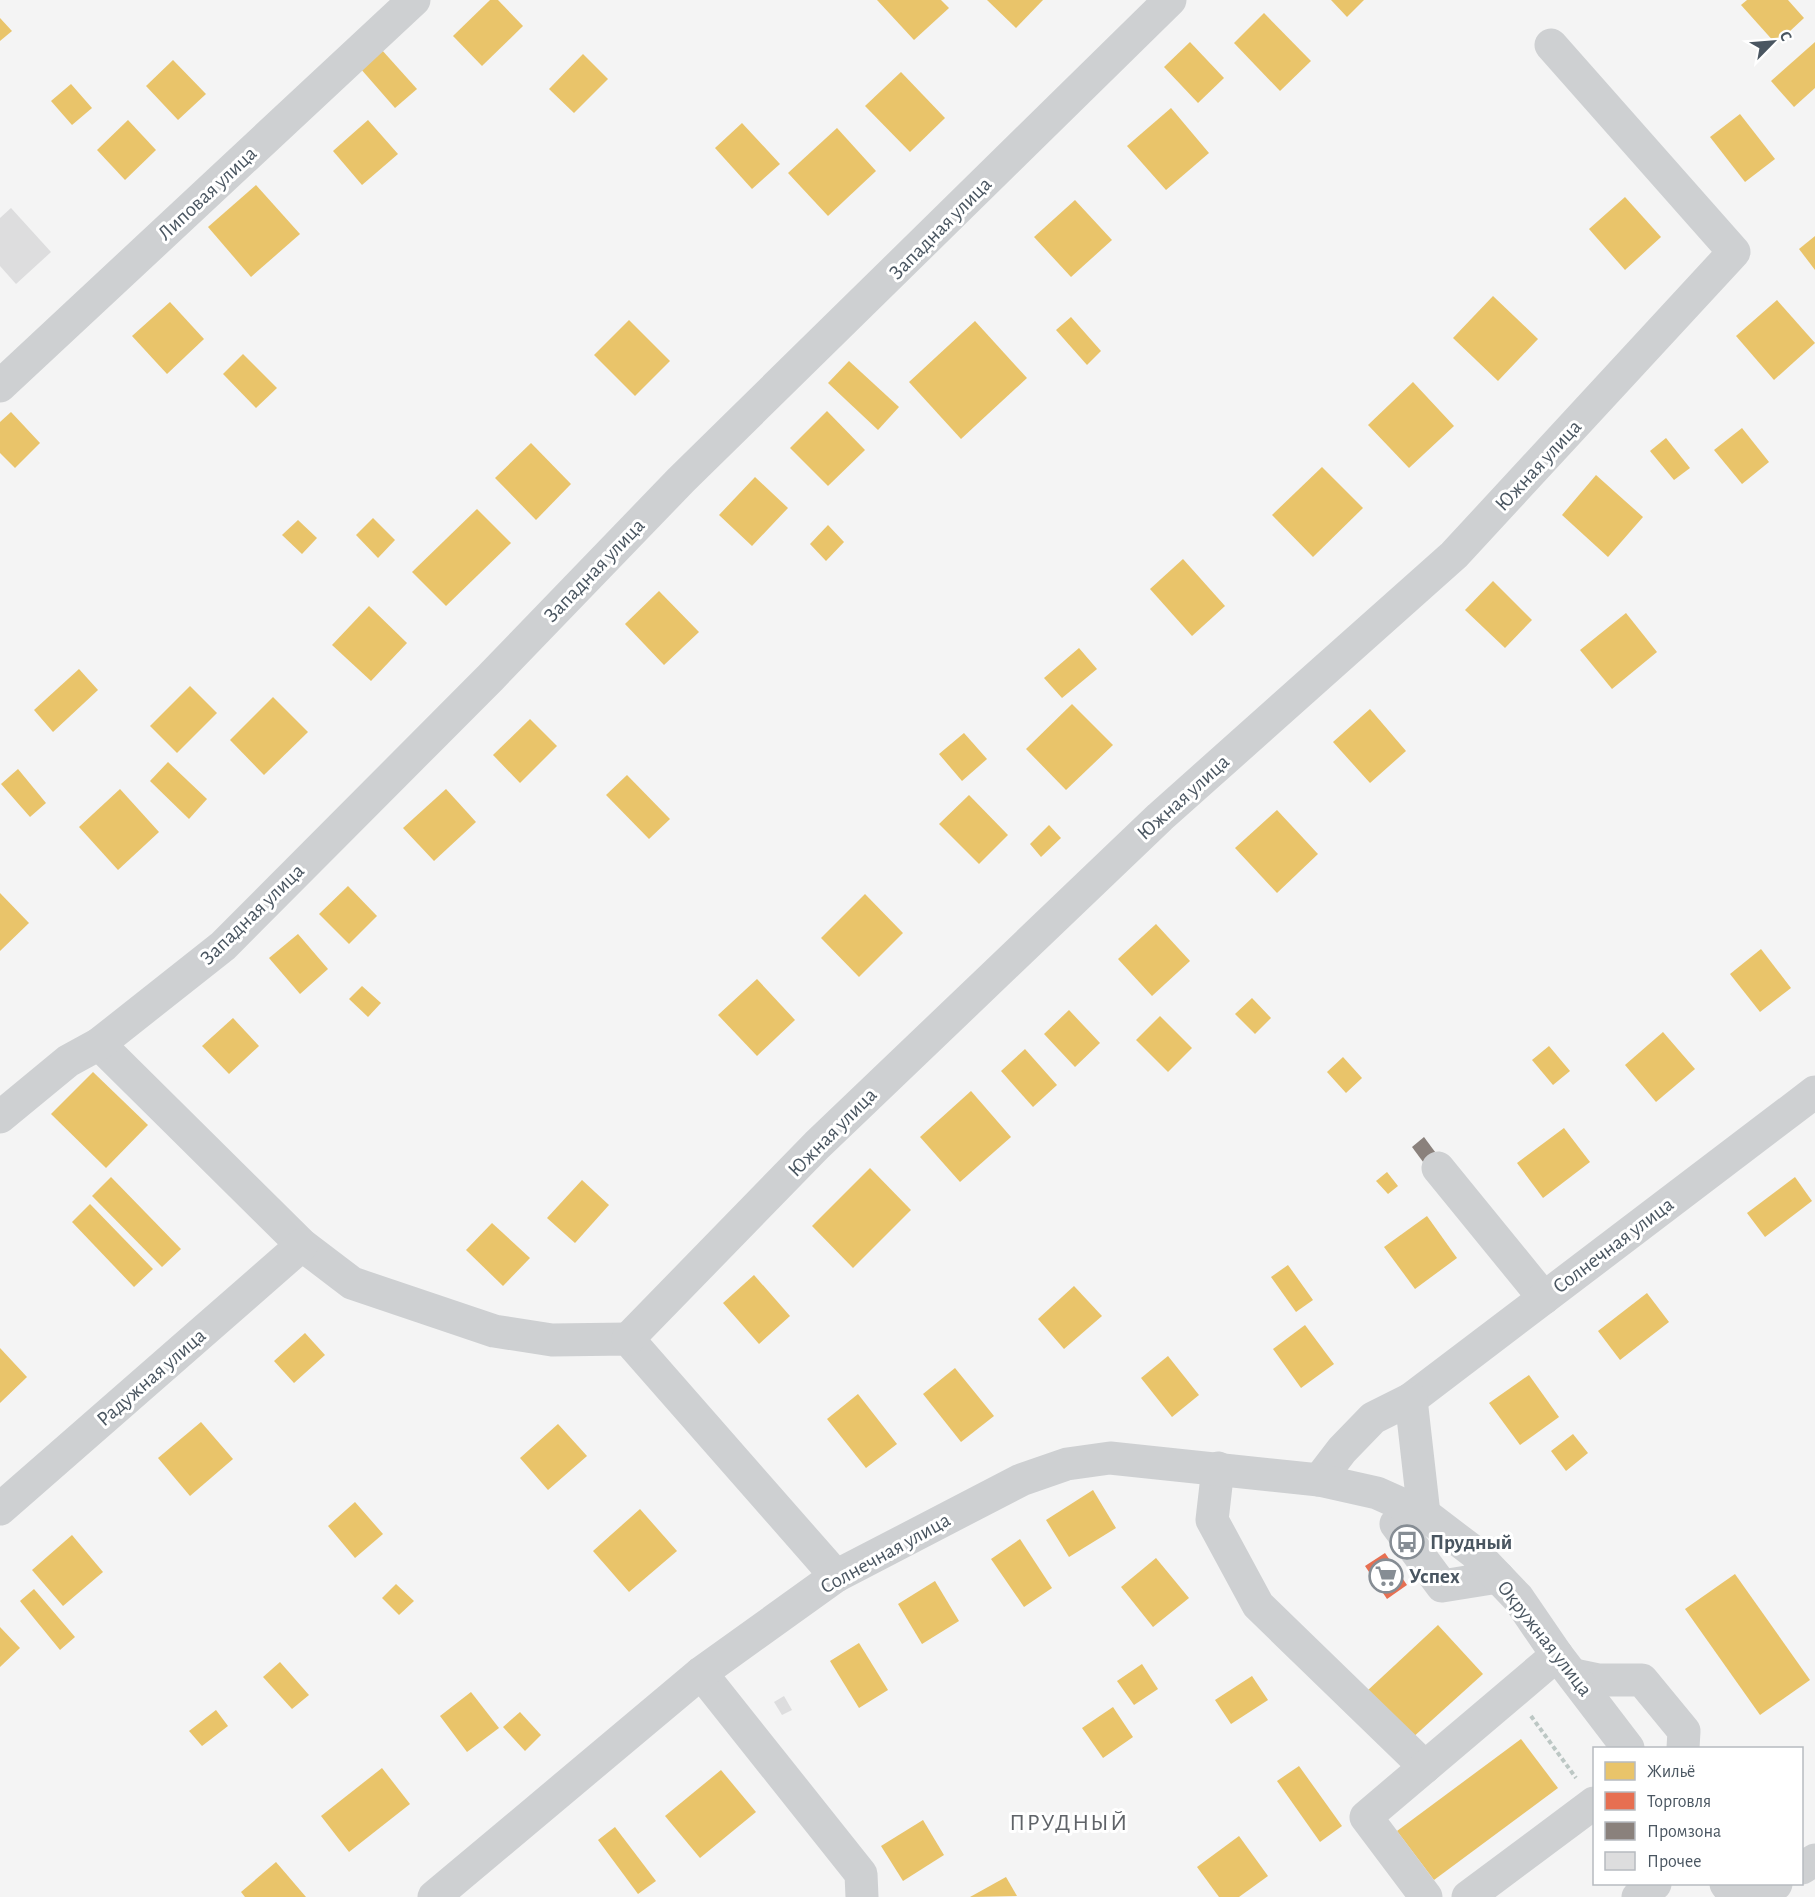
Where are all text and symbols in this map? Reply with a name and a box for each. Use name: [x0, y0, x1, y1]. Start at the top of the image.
north arrow: [1743, 12, 1803, 72]
text: С: [1777, 29, 1795, 44]
street label: Липовая улица: [154, 142, 261, 244]
street label: Западная улица: [885, 173, 996, 283]
street label: Южная улица: [1491, 416, 1586, 515]
street label: Западная улица: [540, 514, 649, 626]
street label: Южная улица: [1133, 751, 1234, 844]
street label: Западная улица: [197, 860, 308, 969]
street label: Южная улица: [784, 1084, 881, 1181]
street label: Солнечная улица: [1549, 1193, 1678, 1297]
street label: Радужная улица: [93, 1324, 210, 1430]
street label: Солнечная улица: [817, 1509, 954, 1598]
bus stop icon: Прудный: [1389, 1524, 1425, 1560]
place label: Прудный: [1430, 1532, 1512, 1553]
supermarket icon: Успех: [1368, 1558, 1404, 1594]
place label: Успех: [1409, 1566, 1460, 1587]
street label: Окружная улица: [1493, 1576, 1596, 1700]
legend: [1593, 1747, 1803, 1885]
text: Жильё: [1647, 1763, 1695, 1781]
text: Торговля: [1647, 1793, 1711, 1811]
district label: ПРУДНЫЙ: [1009, 1811, 1129, 1835]
text: Промзона: [1647, 1823, 1721, 1841]
text: Прочее: [1647, 1853, 1702, 1871]

